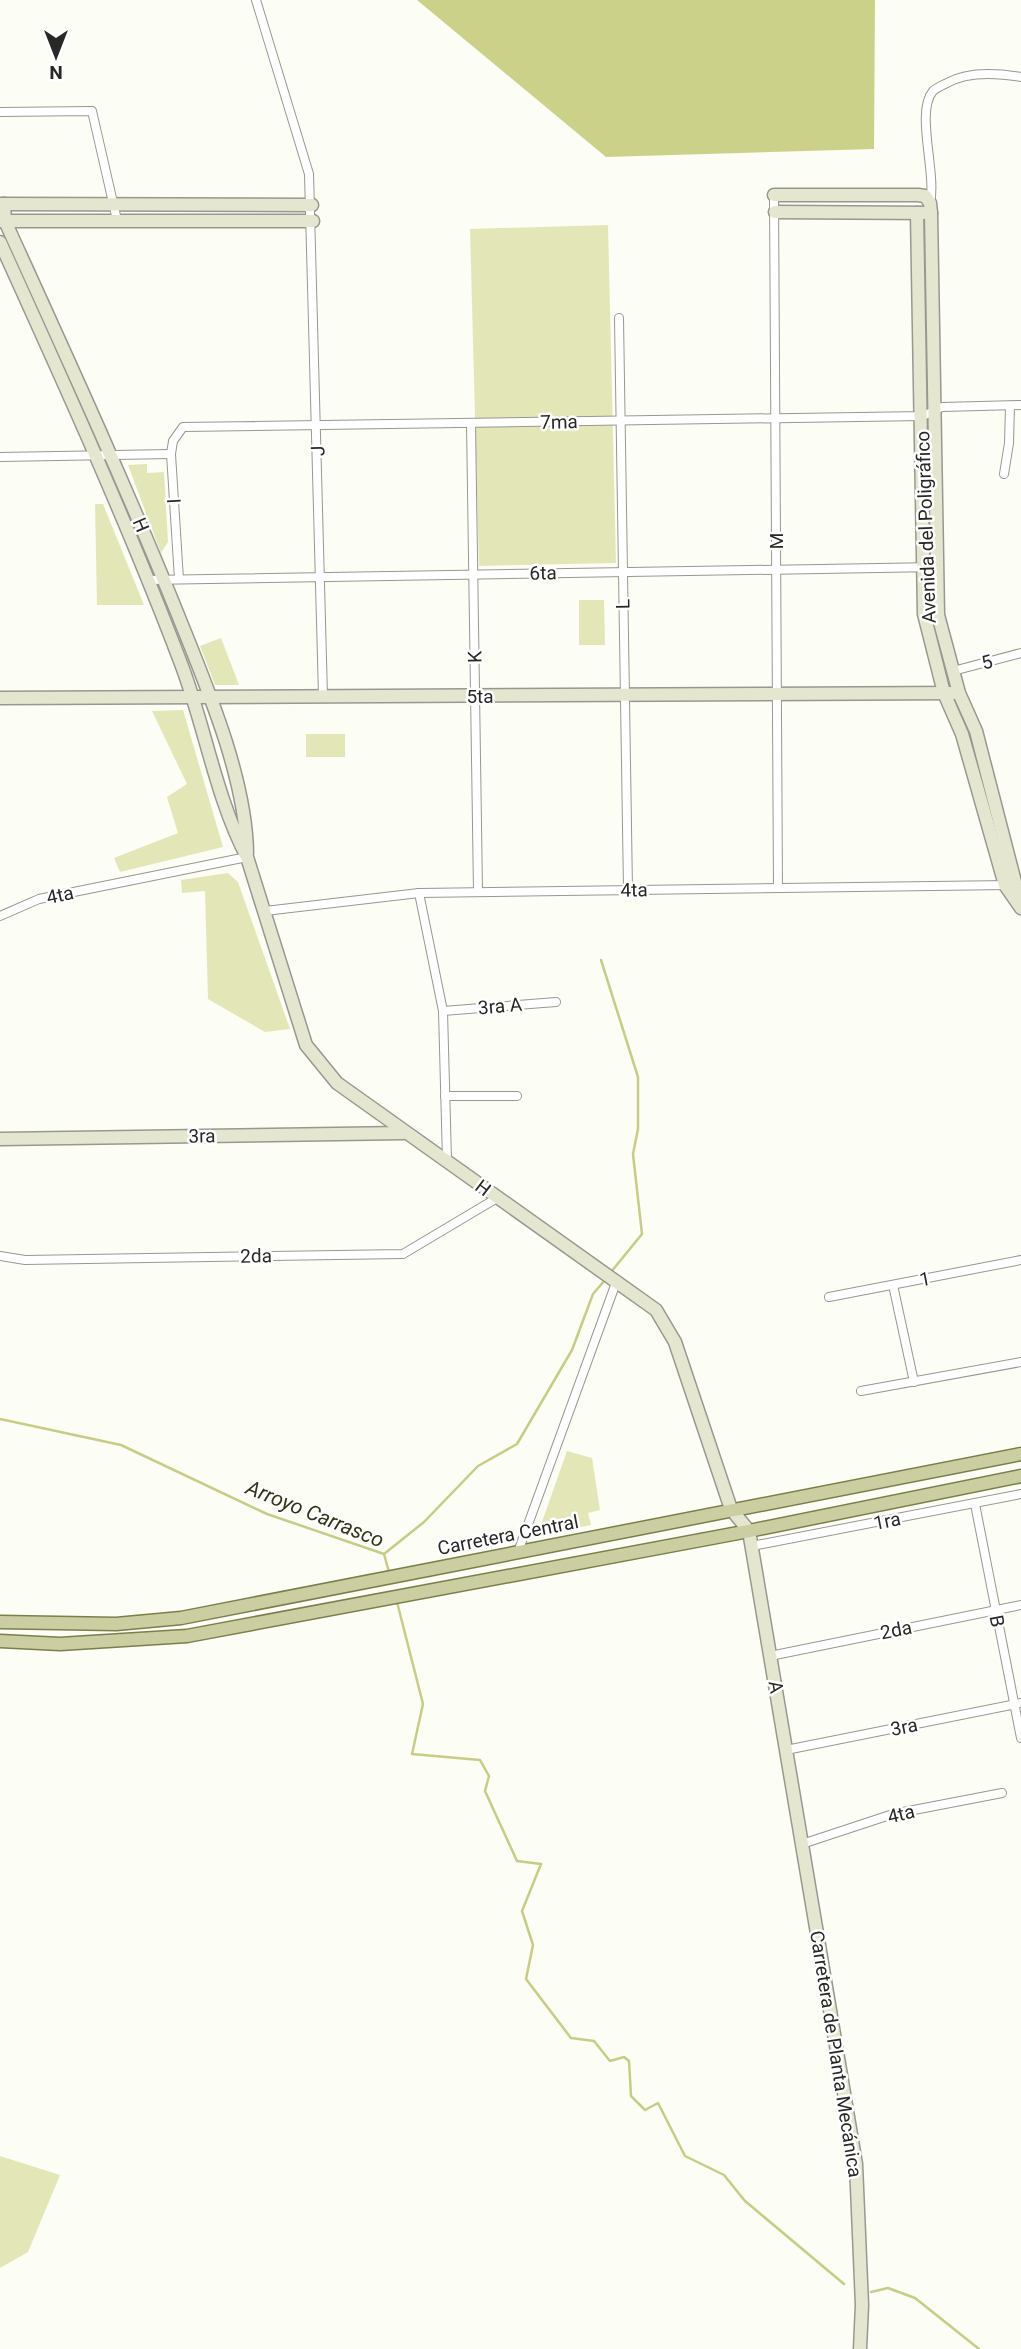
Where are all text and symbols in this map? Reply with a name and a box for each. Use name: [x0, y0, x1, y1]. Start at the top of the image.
north arrow: [21, 21, 91, 91]
text: N: [49, 61, 63, 84]
street label: 7ma: [540, 410, 578, 434]
street label: Avenida del Poligráfico: [911, 430, 941, 624]
street label: J: [306, 446, 330, 456]
street label: I: [162, 498, 186, 504]
street label: H: [128, 514, 154, 536]
street label: M: [765, 533, 788, 549]
street label: 6ta: [529, 561, 557, 585]
street label: L: [611, 599, 635, 609]
street label: 5: [979, 650, 995, 674]
street label: K: [463, 651, 487, 663]
street label: 5ta: [466, 685, 494, 708]
street label: 4ta: [620, 878, 648, 902]
street label: 4ta: [44, 881, 76, 909]
street label: 3ra A: [477, 993, 524, 1019]
street label: 3ra: [188, 1124, 216, 1148]
street label: H: [471, 1175, 495, 1201]
street label: 2da: [240, 1244, 272, 1268]
street label: 1: [918, 1267, 932, 1291]
water label: Arroyo Carrasco: [242, 1475, 387, 1553]
street label: 1ra: [872, 1507, 902, 1535]
street label: Carretera Central: [436, 1510, 580, 1560]
street label: B: [985, 1613, 1009, 1629]
street label: 2da: [878, 1616, 914, 1644]
street label: A: [764, 1679, 789, 1696]
street label: 3ra: [889, 1713, 919, 1741]
street label: 4ta: [885, 1800, 917, 1828]
street label: Carretera de Planta Mecánica: [805, 1929, 867, 2179]

